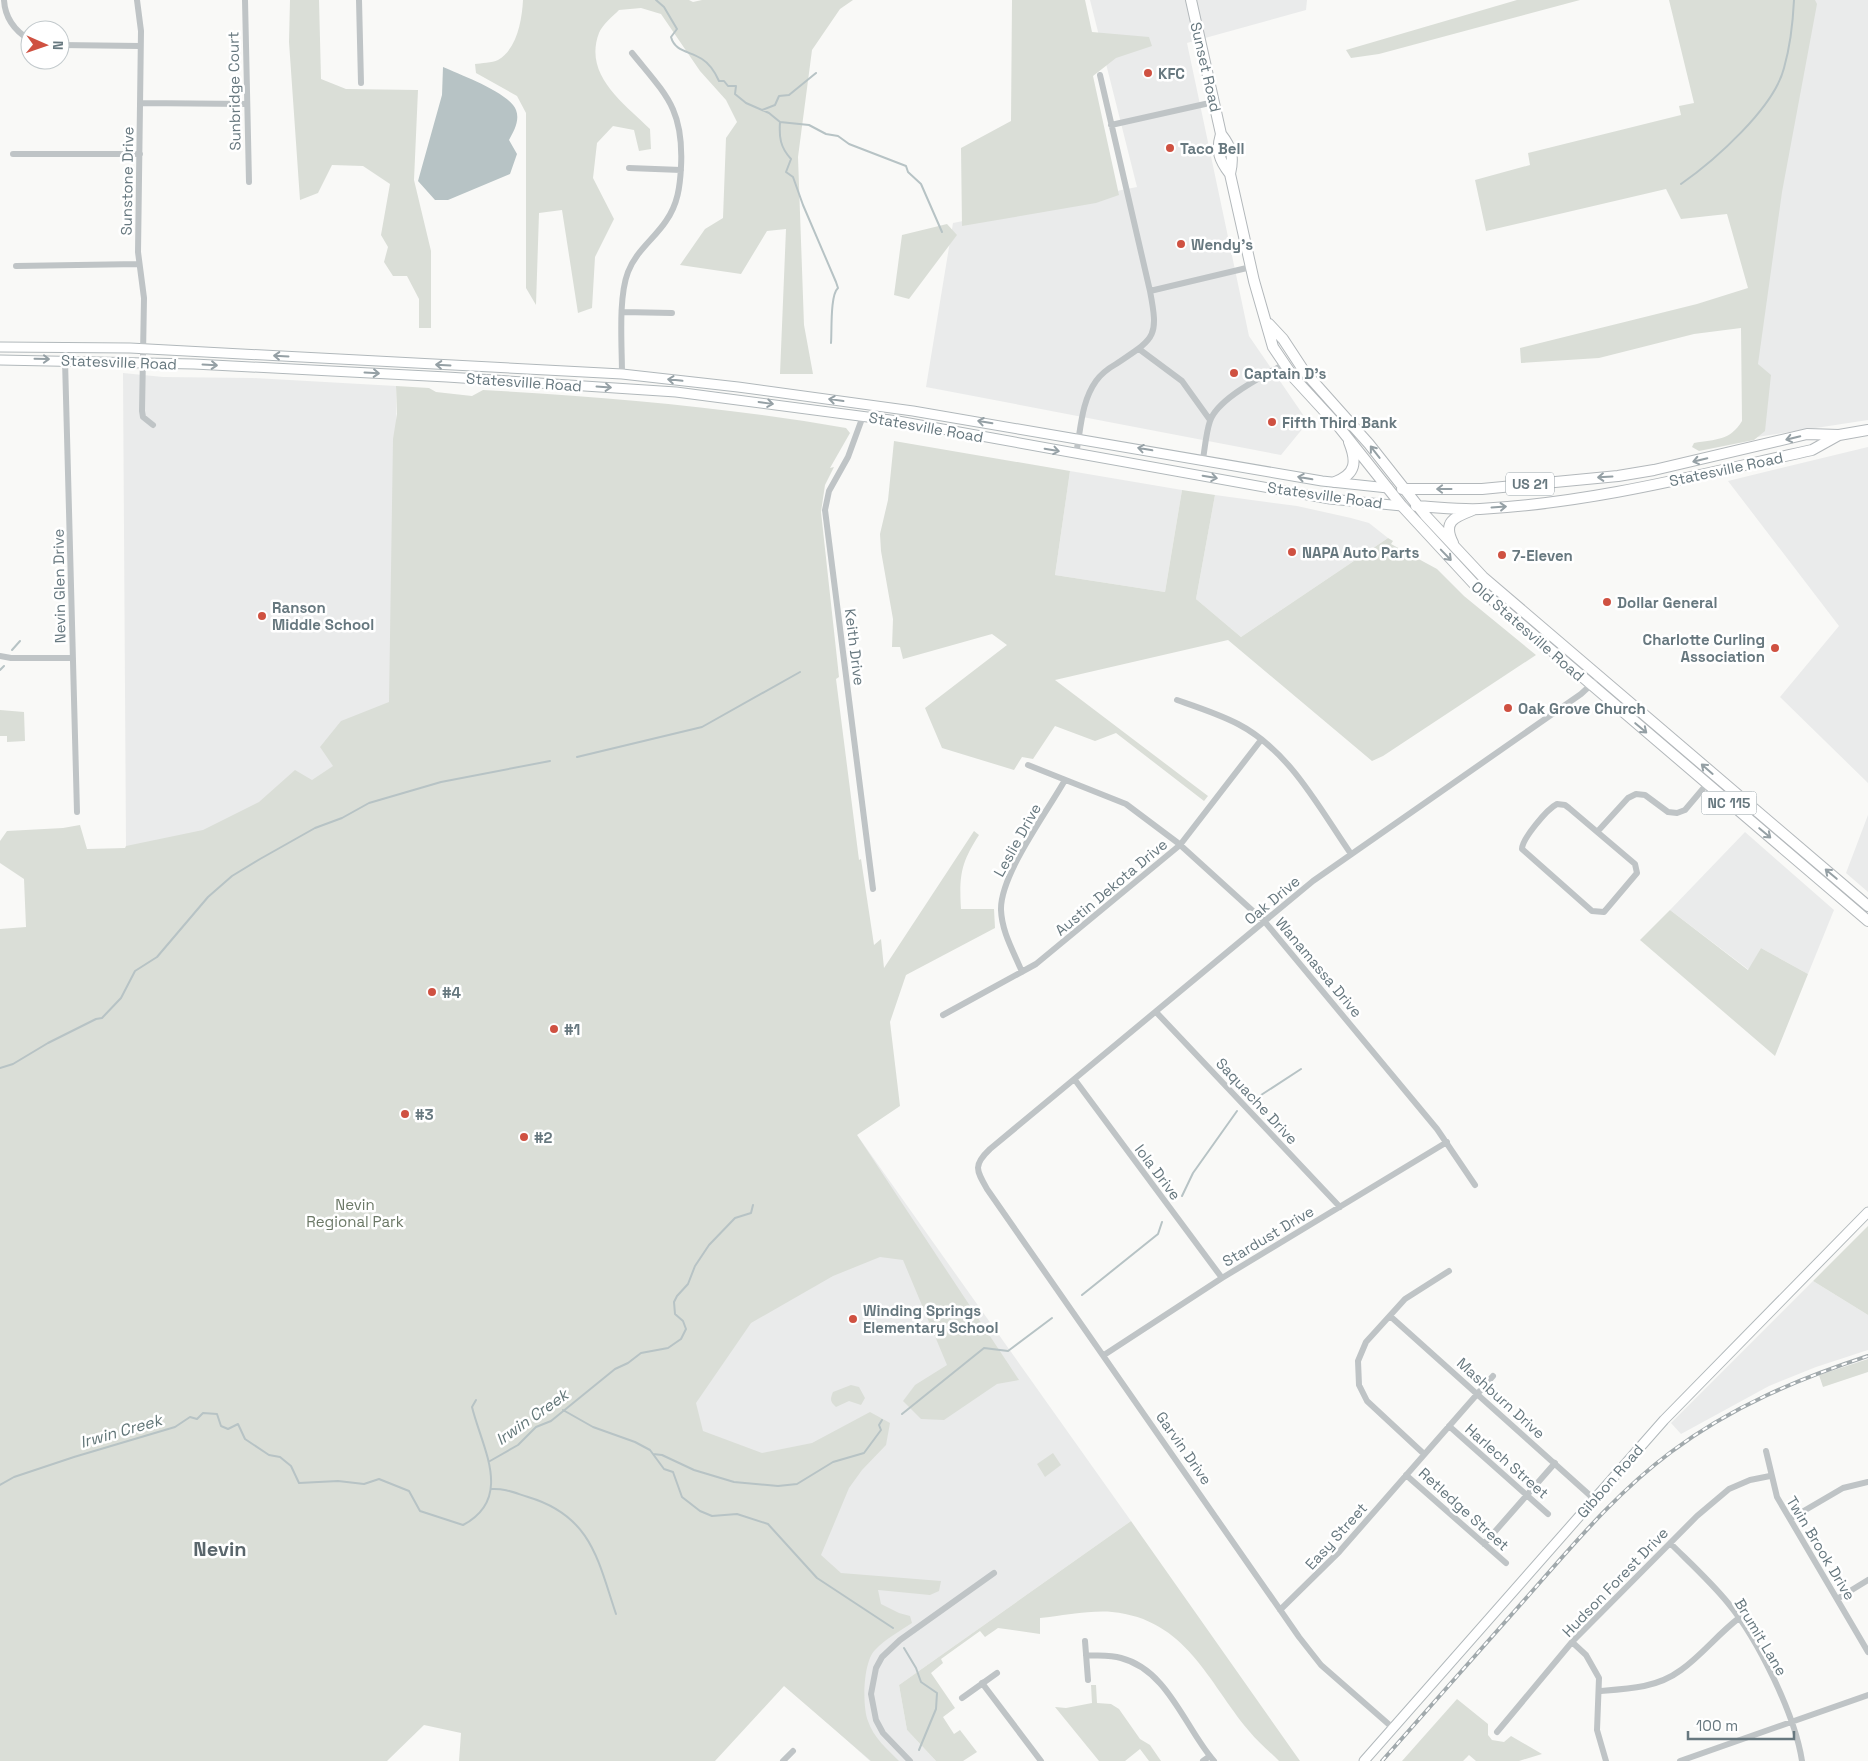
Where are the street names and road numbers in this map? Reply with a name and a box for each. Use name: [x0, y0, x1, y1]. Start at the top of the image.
street label: Sunset Road: [1186, 20, 1226, 114]
street label: Sunbridge Court: [223, 31, 245, 151]
street label: Sunstone Drive: [117, 126, 137, 236]
street label: Statesville Road: [61, 350, 177, 374]
street label: Statesville Road: [465, 368, 583, 396]
street label: Statesville Road: [867, 408, 985, 446]
street label: Statesville Road: [1667, 448, 1785, 490]
road number: US 21: [1506, 472, 1554, 496]
street label: Statesville Road: [1266, 478, 1384, 512]
street label: Nevin Glen Drive: [48, 528, 70, 644]
street label: Old Statesville Road: [1468, 577, 1588, 685]
street label: Keith Drive: [841, 607, 869, 687]
road number: NC 115: [1702, 791, 1756, 814]
street label: Leslie Drive: [989, 800, 1045, 880]
street label: Austin Dekota Drive: [1051, 834, 1171, 940]
street label: Oak Drive: [1240, 871, 1304, 929]
street label: Wanamassa Drive: [1272, 913, 1367, 1021]
street label: Saquache Drive: [1212, 1054, 1302, 1148]
street label: Iola Drive: [1131, 1140, 1185, 1204]
street label: Stardust Drive: [1219, 1201, 1317, 1271]
street label: Mashburn Drive: [1453, 1353, 1549, 1443]
street label: Garvin Drive: [1152, 1408, 1216, 1488]
street label: Harlech Street: [1461, 1420, 1553, 1503]
street label: Gibbon Road: [1573, 1440, 1647, 1522]
street label: Retledge Street: [1415, 1463, 1513, 1555]
street label: Twin Brook Drive: [1782, 1492, 1860, 1604]
street label: Easy Street: [1301, 1498, 1371, 1573]
street label: Hudson Forest Drive: [1558, 1523, 1672, 1641]
street label: Brumit Lane: [1730, 1595, 1792, 1679]

